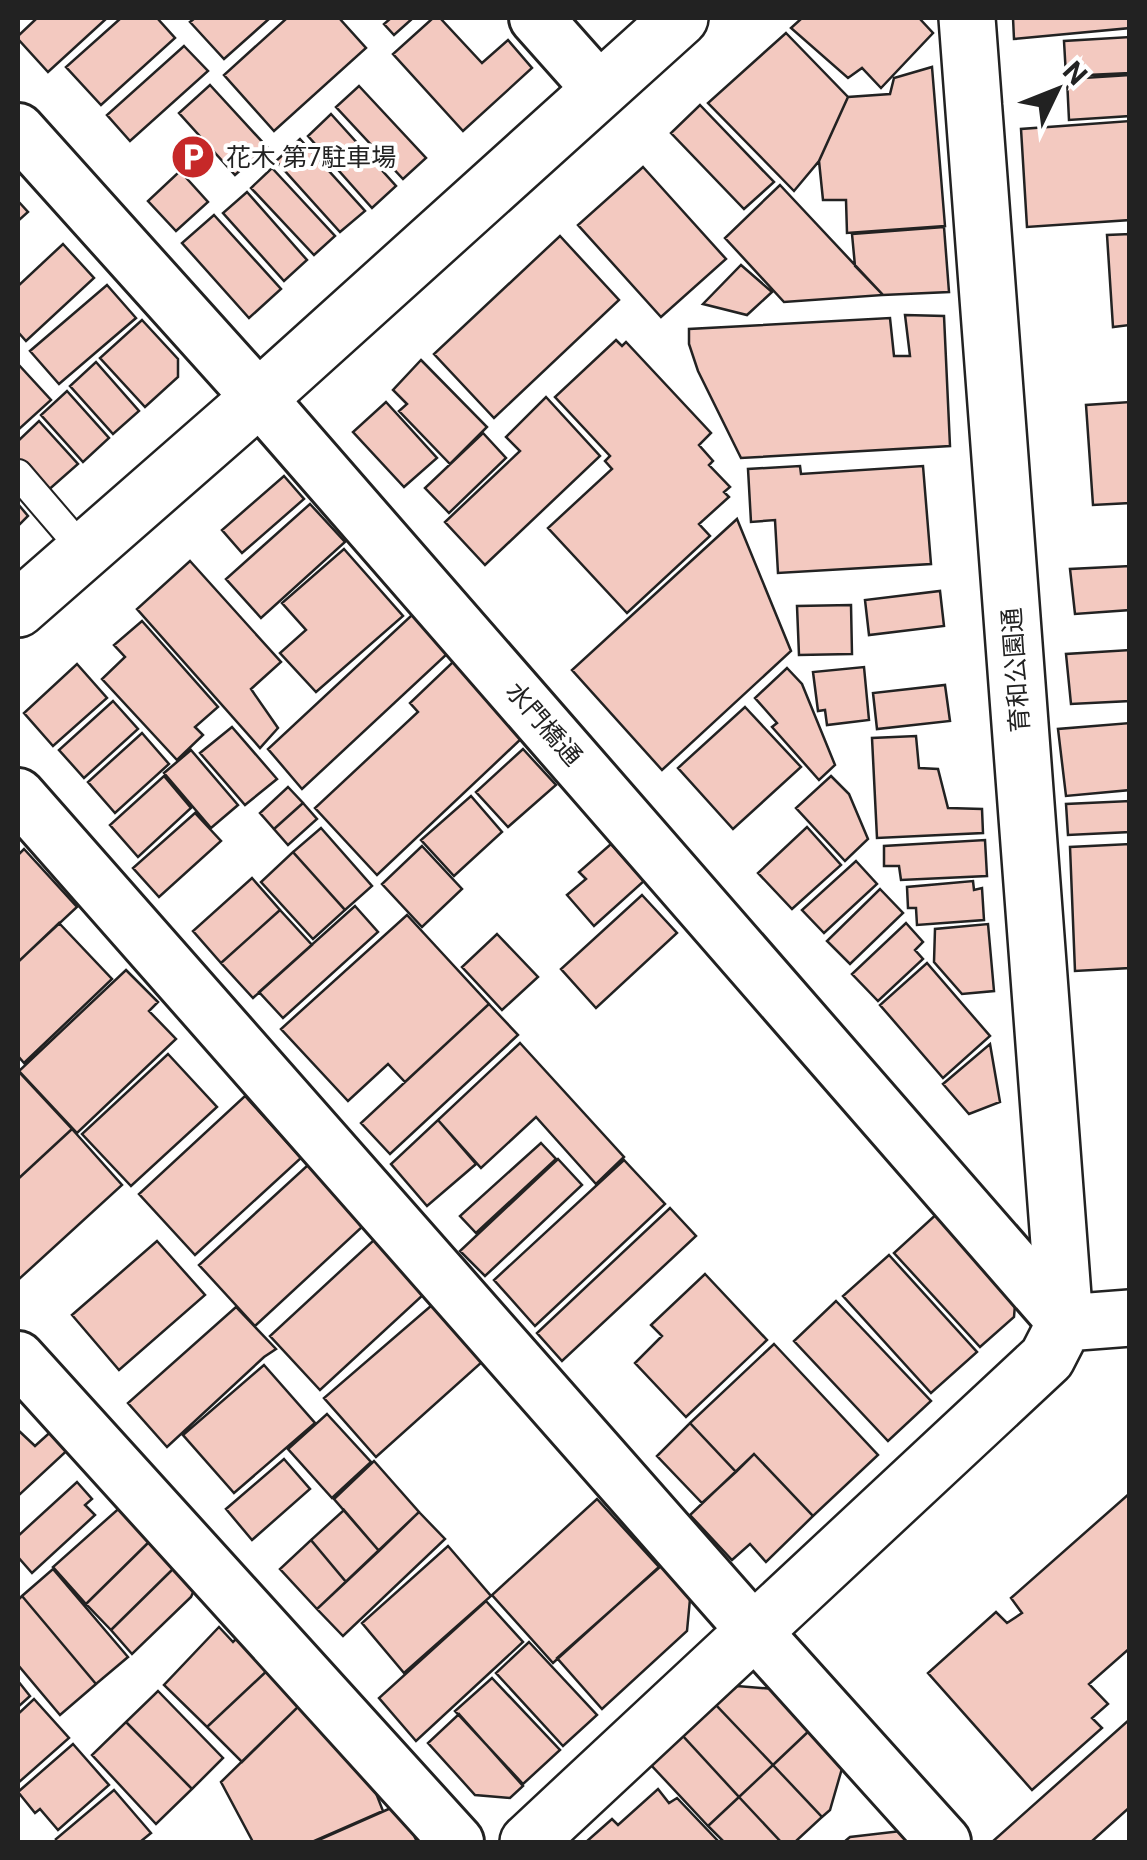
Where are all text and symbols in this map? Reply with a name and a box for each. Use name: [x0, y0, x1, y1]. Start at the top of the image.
north arrow: [1007, 40, 1107, 140]
text: N: [1056, 55, 1094, 92]
parking icon: 花木 第7駐車場: [170, 134, 216, 180]
place label: 花木 第7駐車場: [226, 143, 396, 172]
street label: 育和公園通: [997, 607, 1035, 733]
street label: 水門橋通: [500, 677, 588, 771]

